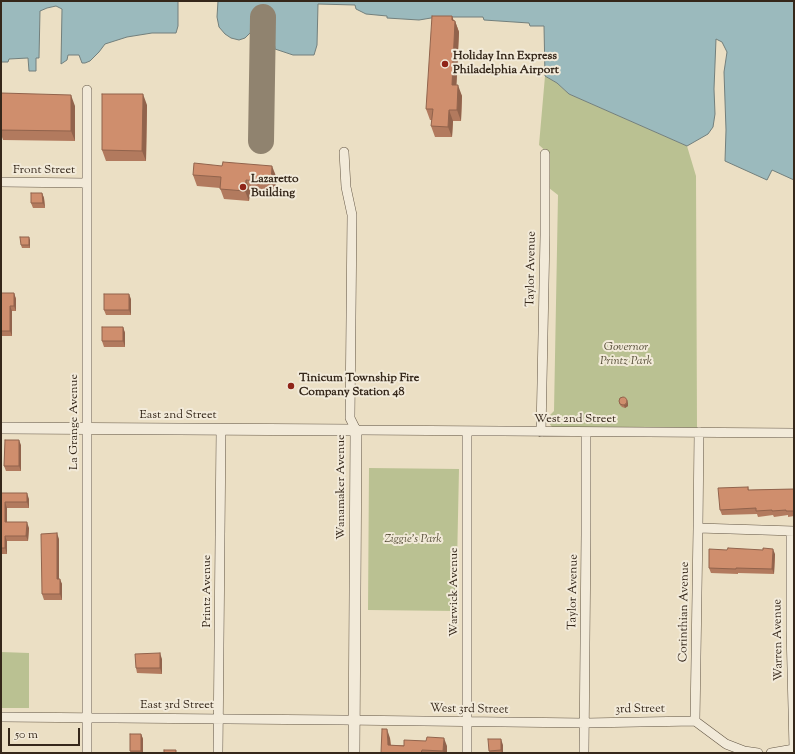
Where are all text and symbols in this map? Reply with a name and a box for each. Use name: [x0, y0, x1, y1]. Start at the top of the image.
place label: Holiday Inn Express Philadelphia Airport: [453, 50, 559, 78]
marker: Holiday Inn Express Philadelphia Airport: [440, 59, 450, 69]
street label: Front Street: [13, 164, 75, 178]
place label: Lazaretto Building: [251, 173, 298, 201]
marker: Lazaretto Building: [238, 182, 248, 192]
street label: Taylor Avenue: [524, 231, 540, 307]
park label: Governor Printz Park: [600, 341, 652, 369]
place label: Tinicum Township Fire Company Station 48: [299, 372, 419, 400]
street label: La Grange Avenue: [68, 374, 82, 470]
marker: Tinicum Township Fire Company Station 48: [286, 381, 296, 391]
street label: East 2nd Street: [139, 409, 217, 423]
street label: West 2nd Street: [534, 413, 616, 427]
street label: Wanamaker Avenue: [335, 434, 349, 540]
park label: Ziggie's Park: [384, 533, 442, 547]
street label: Warwick Avenue: [448, 547, 462, 637]
street label: Taylor Avenue: [566, 554, 582, 630]
street label: Printz Avenue: [201, 555, 215, 627]
street label: Corinthian Avenue: [677, 562, 693, 662]
street label: Warren Avenue: [771, 599, 787, 681]
street label: East 3rd Street: [140, 699, 214, 713]
street label: West 3rd Street: [430, 702, 508, 718]
street label: 3rd Street: [615, 702, 665, 718]
scale bar: [10, 720, 82, 746]
text: 50 m: [15, 726, 38, 744]

